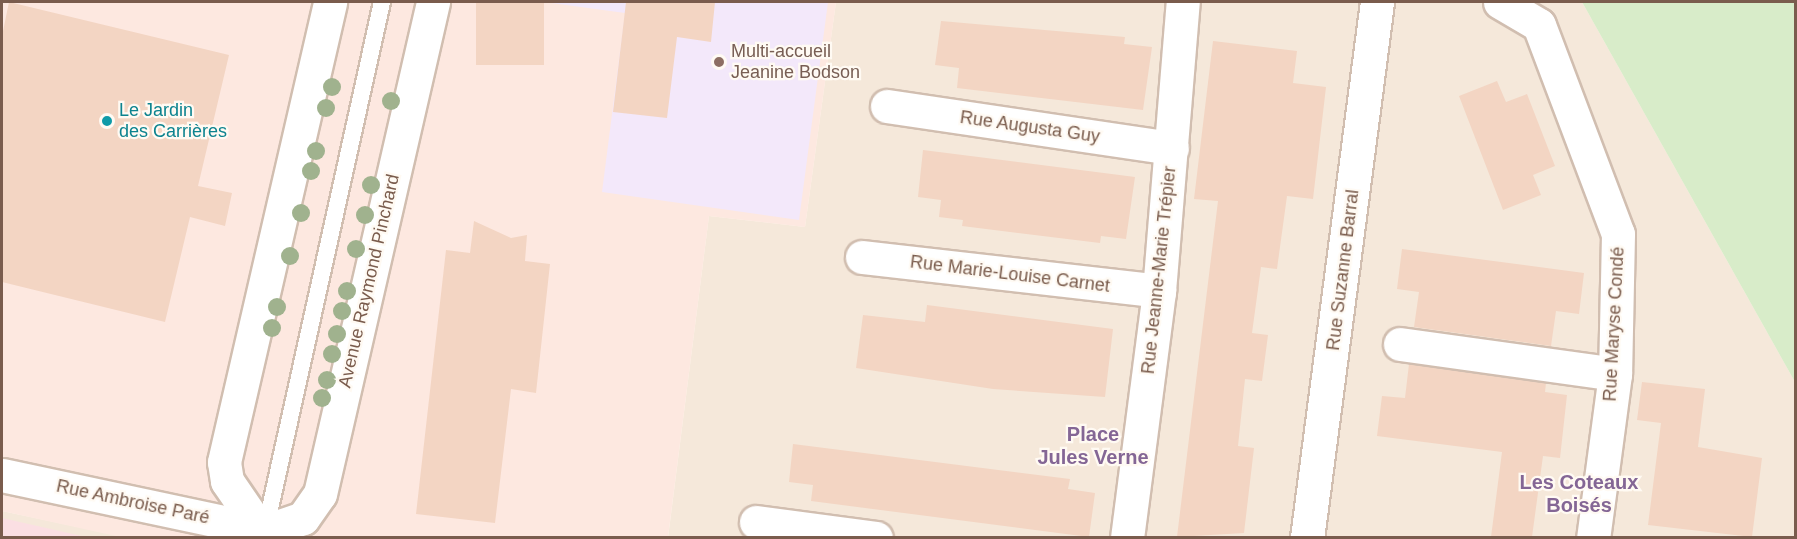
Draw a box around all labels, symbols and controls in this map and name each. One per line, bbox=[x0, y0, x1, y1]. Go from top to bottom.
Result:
place label: Multi-accueil Jeanine Bodson bbox=[731, 41, 860, 84]
marker: Multi-accueil Jeanine Bodson bbox=[712, 55, 726, 69]
place label: Le Jardin des Carrières bbox=[119, 100, 227, 142]
street label: Rue Augusta Guy bbox=[958, 106, 1102, 148]
marker: Le Jardin des Carrières bbox=[100, 114, 114, 128]
street label: Rue Jeanne-Marie Trépier bbox=[1137, 165, 1181, 375]
street label: Avenue Raymond Pinchard bbox=[334, 172, 404, 390]
street label: Rue Suzanne Barral bbox=[1322, 188, 1364, 352]
street label: Rue Maryse Condé bbox=[1599, 246, 1629, 402]
street label: Rue Marie-Louise Carnet bbox=[909, 251, 1111, 297]
district label: Place Jules Verne bbox=[1037, 422, 1149, 469]
district label: Les Coteaux Boisés bbox=[1520, 471, 1638, 518]
street label: Rue Ambroise Paré bbox=[54, 475, 212, 529]

